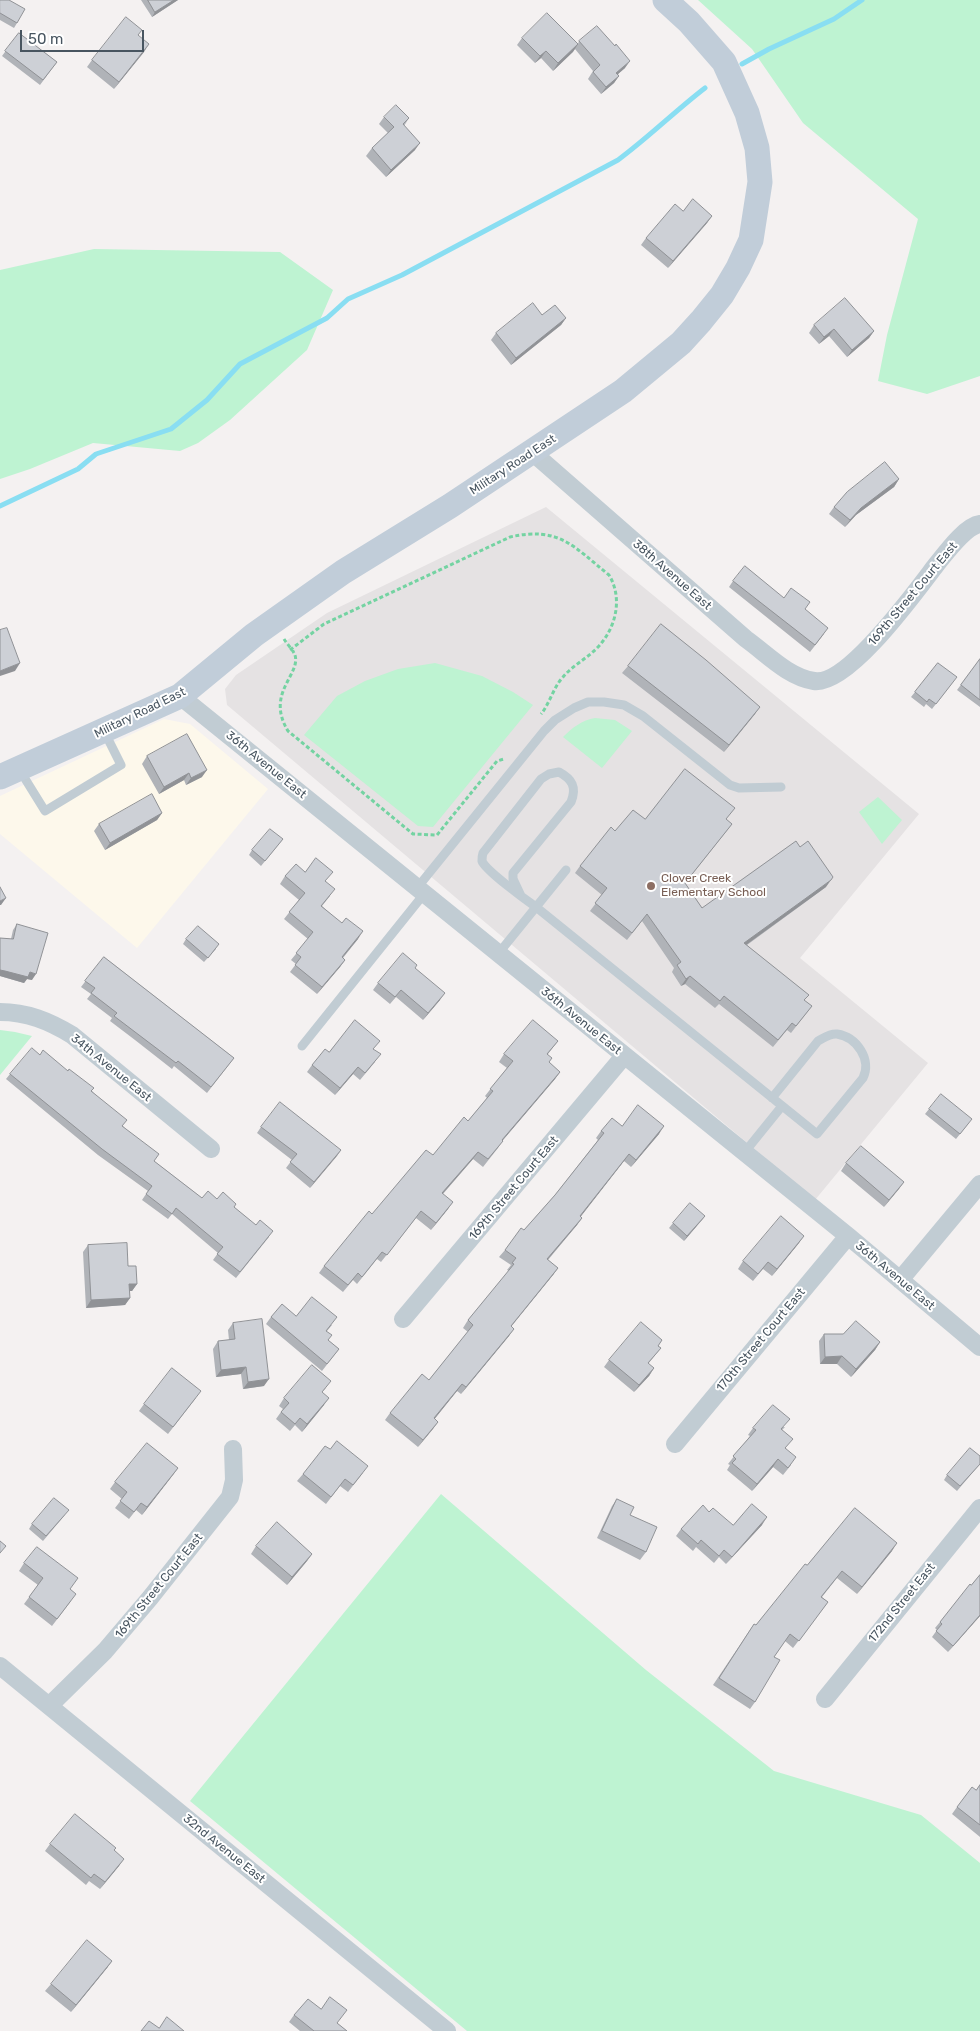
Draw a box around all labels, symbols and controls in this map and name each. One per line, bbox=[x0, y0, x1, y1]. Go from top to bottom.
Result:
scale bar bbox=[22, 20, 146, 52]
text: 50 m bbox=[28, 30, 63, 48]
street label: Military Road East bbox=[467, 432, 559, 498]
street label: 38th Avenue East bbox=[630, 537, 714, 613]
street label: 169th Street Court East bbox=[865, 539, 961, 649]
street label: Military Road East bbox=[92, 685, 188, 741]
street label: 36th Avenue East bbox=[223, 728, 309, 802]
place label: Clover Creek Elementary School bbox=[661, 872, 766, 900]
marker: Clover Creek Elementary School bbox=[645, 880, 657, 892]
street label: 36th Avenue East bbox=[538, 984, 624, 1058]
street label: 34th Avenue East bbox=[68, 1031, 154, 1105]
street label: 169th Street Court East bbox=[466, 1133, 562, 1243]
street label: 36th Avenue East bbox=[852, 1239, 938, 1313]
street label: 170th Street Court East bbox=[714, 1285, 808, 1395]
street label: 169th Street Court East bbox=[112, 1531, 206, 1641]
street label: 172nd Street East bbox=[866, 1560, 938, 1646]
street label: 32nd Avenue East bbox=[180, 1812, 268, 1886]

